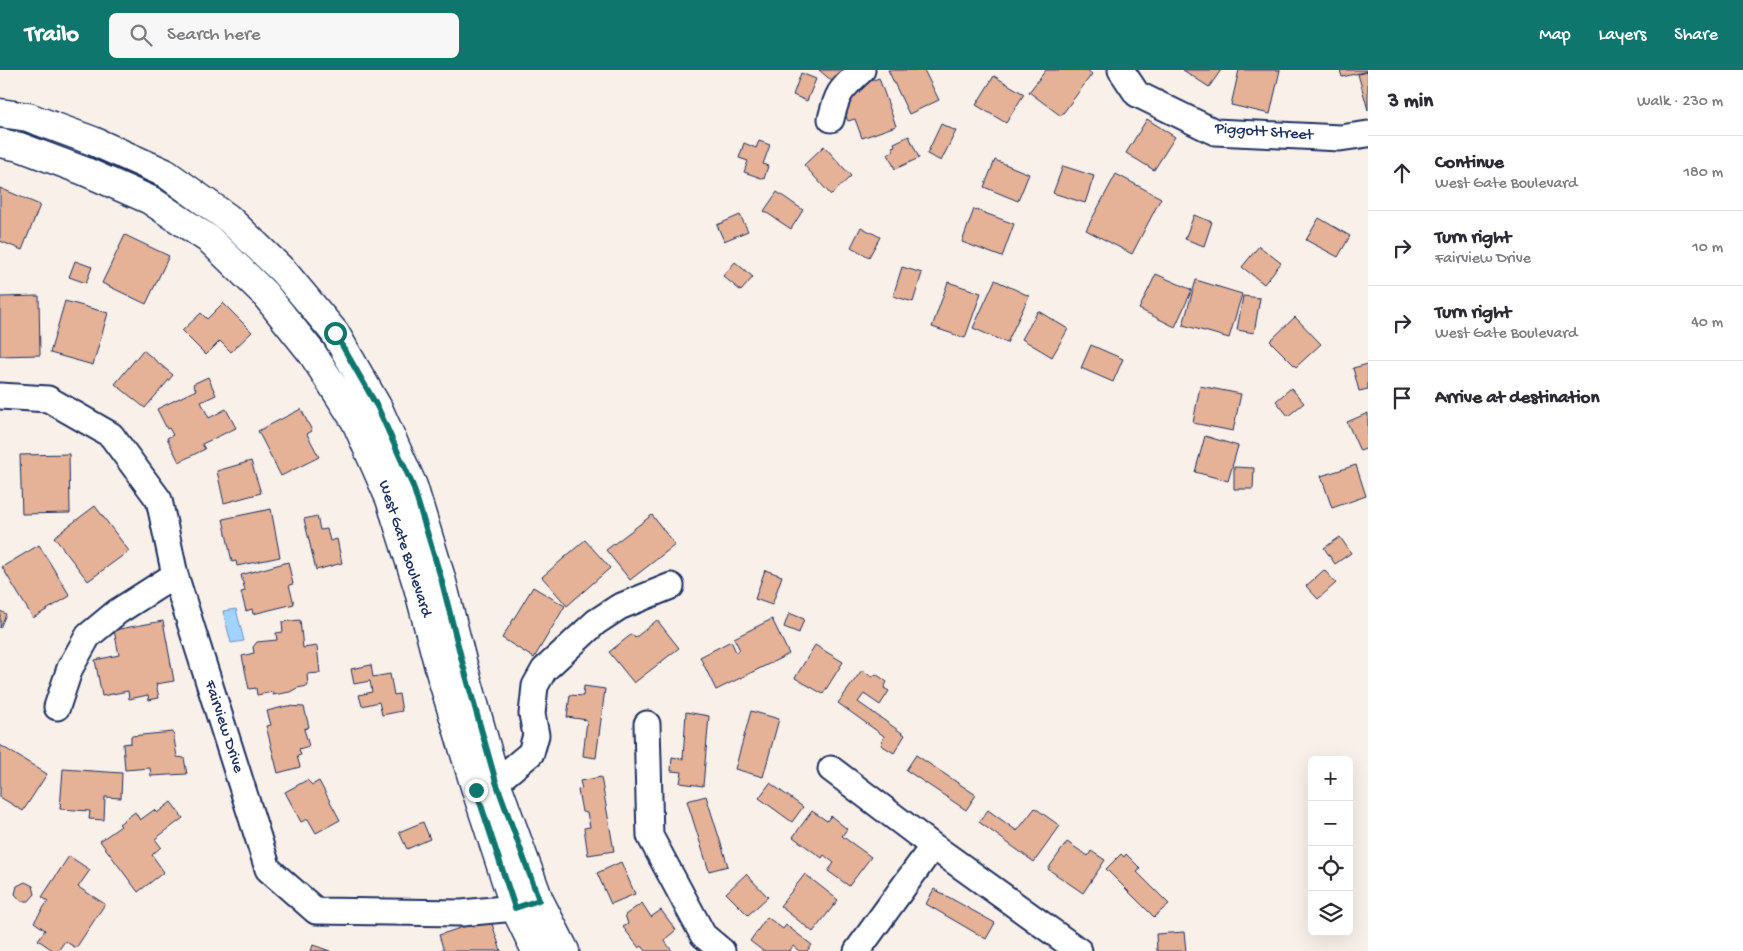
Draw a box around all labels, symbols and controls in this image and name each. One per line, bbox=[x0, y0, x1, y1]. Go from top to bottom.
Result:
search box bbox=[109, 13, 459, 58]
text: Trailo bbox=[25, 21, 79, 50]
icon: search bbox=[127, 21, 155, 49]
text: Search here bbox=[167, 24, 261, 47]
text: Map bbox=[1539, 25, 1571, 46]
text: Layers bbox=[1599, 25, 1646, 46]
text: Share bbox=[1674, 25, 1718, 46]
text: 3 min bbox=[1388, 90, 1433, 115]
text: Walk · 230 m bbox=[1637, 93, 1723, 112]
street label: Piggott Street bbox=[1213, 120, 1315, 146]
text: Continue bbox=[1435, 152, 1504, 175]
icon: ahead bbox=[1388, 159, 1416, 187]
text: 180 m bbox=[1684, 164, 1723, 183]
text: West Gate Boulevard bbox=[1435, 175, 1577, 194]
text: Turn right bbox=[1435, 227, 1511, 250]
icon: right bbox=[1388, 234, 1416, 262]
text: 10 m bbox=[1692, 239, 1723, 258]
text: Fairview Drive bbox=[1435, 250, 1531, 269]
text: Turn right bbox=[1435, 302, 1511, 325]
icon: right bbox=[1388, 309, 1416, 337]
text: 40 m bbox=[1691, 314, 1723, 333]
route start bbox=[324, 322, 347, 345]
text: West Gate Boulevard bbox=[1435, 325, 1577, 344]
icon: arrive bbox=[1388, 384, 1416, 412]
text: Arrive at destination bbox=[1435, 387, 1599, 410]
street label: West Gate Boulevard bbox=[373, 478, 436, 621]
street label: Fairview Drive bbox=[199, 677, 247, 776]
map controls bbox=[1308, 756, 1353, 936]
button: + bbox=[1308, 756, 1353, 801]
route end bbox=[465, 779, 488, 802]
button: − bbox=[1308, 801, 1353, 846]
button: locate bbox=[1308, 846, 1353, 891]
button: layers bbox=[1308, 891, 1353, 936]

